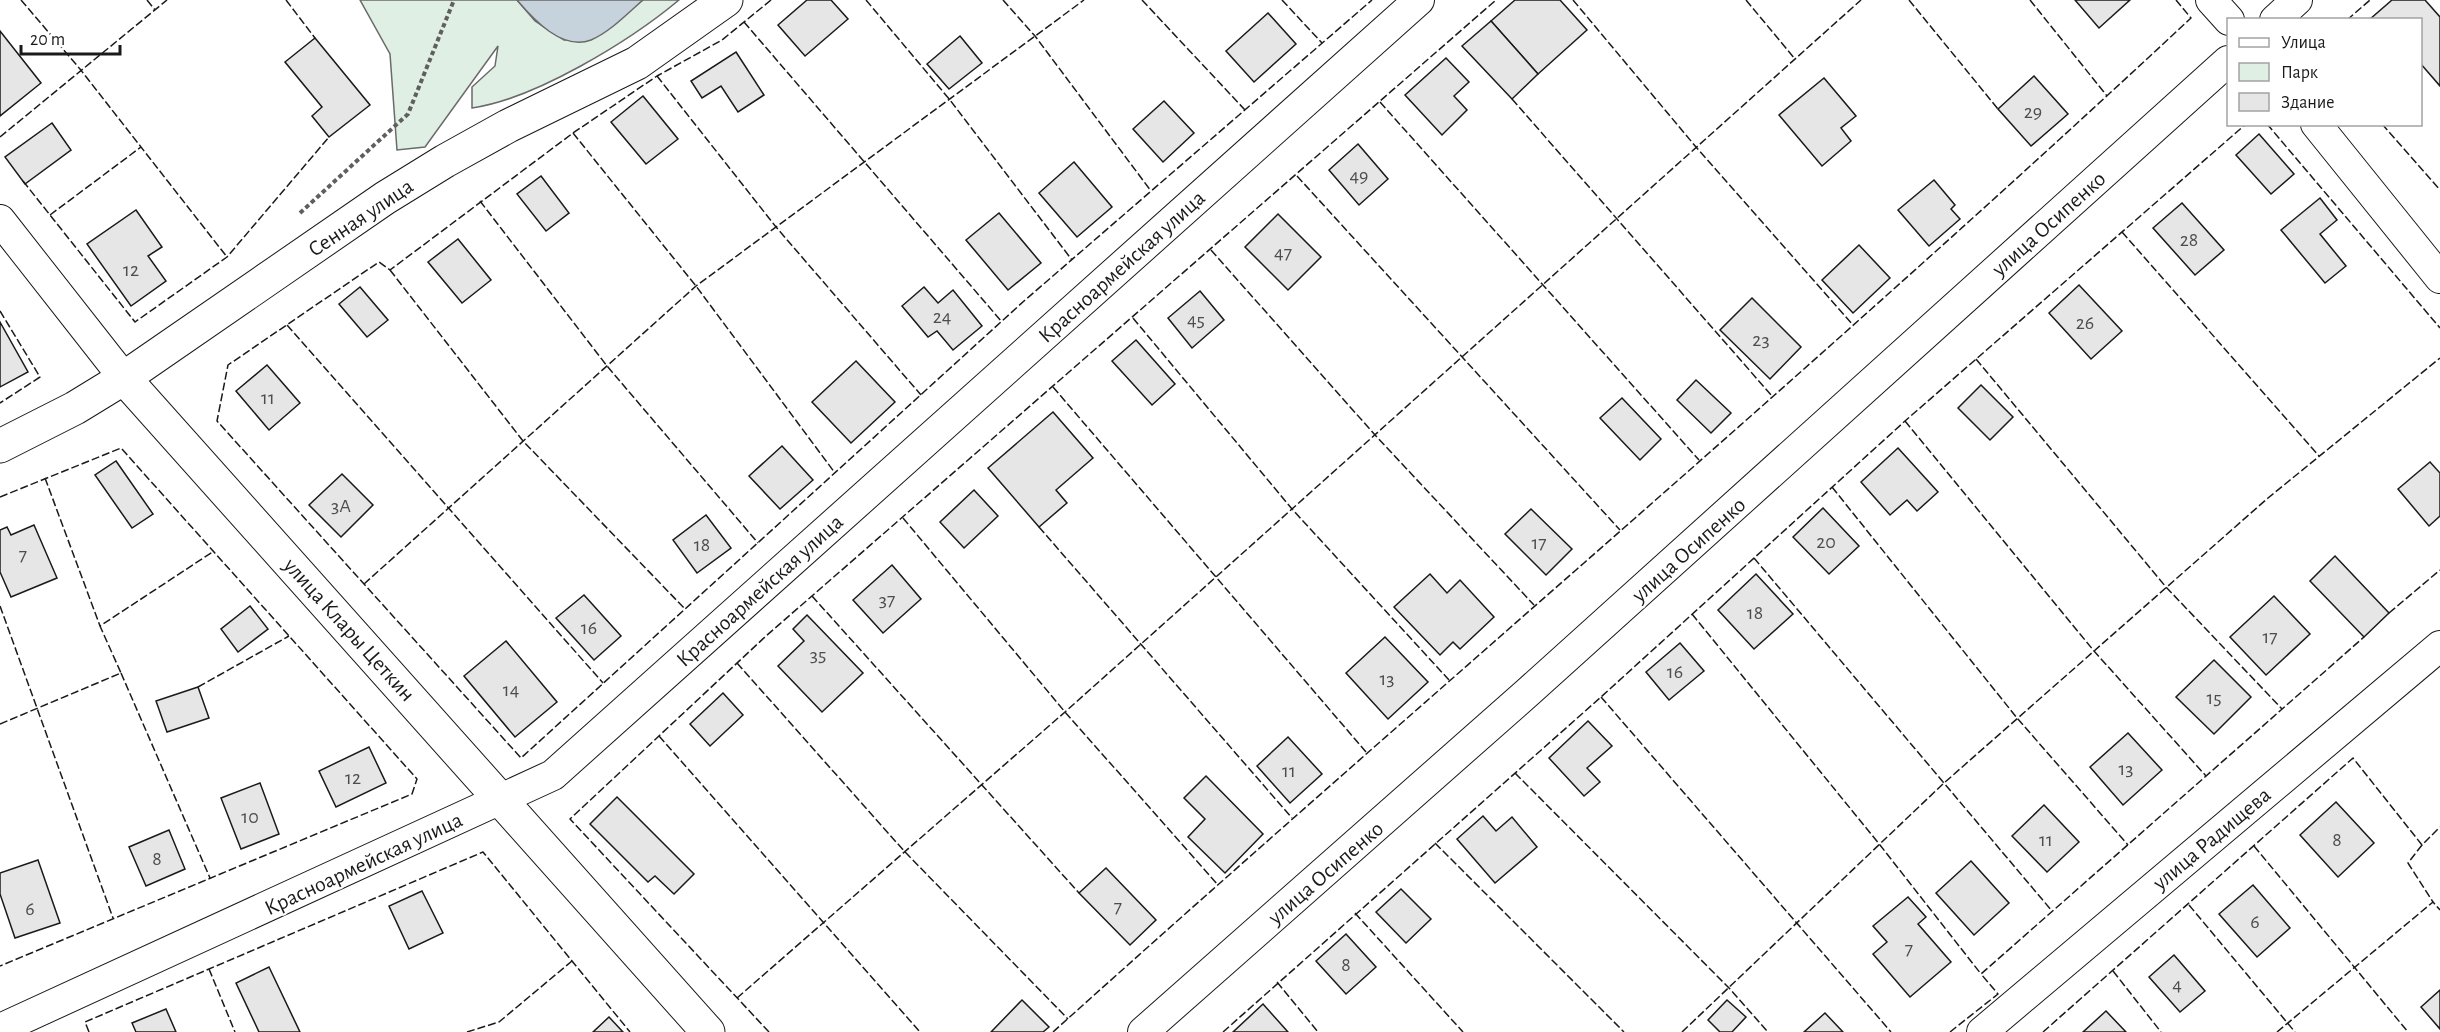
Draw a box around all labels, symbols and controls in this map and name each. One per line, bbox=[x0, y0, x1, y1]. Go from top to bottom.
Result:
scale bar bbox=[21, 18, 120, 56]
legend bbox=[2227, 18, 2422, 126]
text: 20 m bbox=[30, 31, 65, 49]
text: Улица bbox=[2281, 34, 2326, 52]
text: Парк bbox=[2281, 64, 2319, 82]
text: Здание bbox=[2281, 94, 2335, 112]
house number: 29 bbox=[2024, 102, 2042, 122]
house number: 49 bbox=[1349, 166, 1369, 186]
street label: улица Осипенко bbox=[1987, 167, 2110, 281]
street label: Сенная улица bbox=[304, 175, 417, 261]
street label: Красноармейская улица bbox=[1034, 186, 1209, 347]
house number: 28 bbox=[2180, 230, 2198, 250]
house number: 47 bbox=[1274, 243, 1292, 263]
house number: 12 bbox=[123, 260, 139, 280]
house number: 24 bbox=[933, 307, 951, 327]
house number: 45 bbox=[1187, 310, 1205, 330]
house number: 26 bbox=[2076, 313, 2094, 333]
house number: 23 bbox=[1752, 330, 1770, 350]
house number: 11 bbox=[261, 388, 275, 408]
street label: улица Осипенко bbox=[1627, 493, 1750, 607]
house number: 3А bbox=[331, 496, 351, 516]
street label: Красноармейская улица bbox=[672, 510, 847, 671]
house number: 20 bbox=[1816, 532, 1836, 552]
house number: 17 bbox=[1531, 533, 1547, 553]
house number: 18 bbox=[694, 535, 710, 555]
house number: 7 bbox=[19, 545, 27, 565]
street label: улица Клары Цеткин bbox=[279, 553, 419, 705]
house number: 37 bbox=[879, 590, 895, 610]
house number: 18 bbox=[1747, 603, 1763, 623]
house number: 16 bbox=[581, 618, 597, 638]
house number: 17 bbox=[2262, 627, 2278, 647]
house number: 35 bbox=[810, 645, 826, 665]
house number: 16 bbox=[1667, 662, 1683, 682]
house number: 13 bbox=[1379, 669, 1395, 689]
house number: 14 bbox=[503, 680, 519, 700]
house number: 15 bbox=[2206, 688, 2222, 708]
house number: 13 bbox=[2118, 759, 2134, 779]
house number: 11 bbox=[1282, 761, 1296, 781]
house number: 12 bbox=[345, 768, 361, 788]
street label: улица Радищева bbox=[2148, 783, 2275, 895]
house number: 10 bbox=[241, 807, 259, 827]
street label: Красноармейская улица bbox=[261, 808, 466, 919]
street label: улица Осипенко bbox=[1263, 817, 1387, 929]
house number: 11 bbox=[2039, 830, 2053, 850]
house number: 8 bbox=[2332, 830, 2342, 850]
house number: 8 bbox=[152, 849, 162, 869]
house number: 7 bbox=[1114, 897, 1122, 917]
house number: 6 bbox=[25, 899, 35, 919]
house number: 6 bbox=[2250, 912, 2260, 932]
house number: 7 bbox=[1905, 939, 1913, 959]
house number: 8 bbox=[1341, 955, 1351, 975]
house number: 4 bbox=[2172, 975, 2182, 995]

